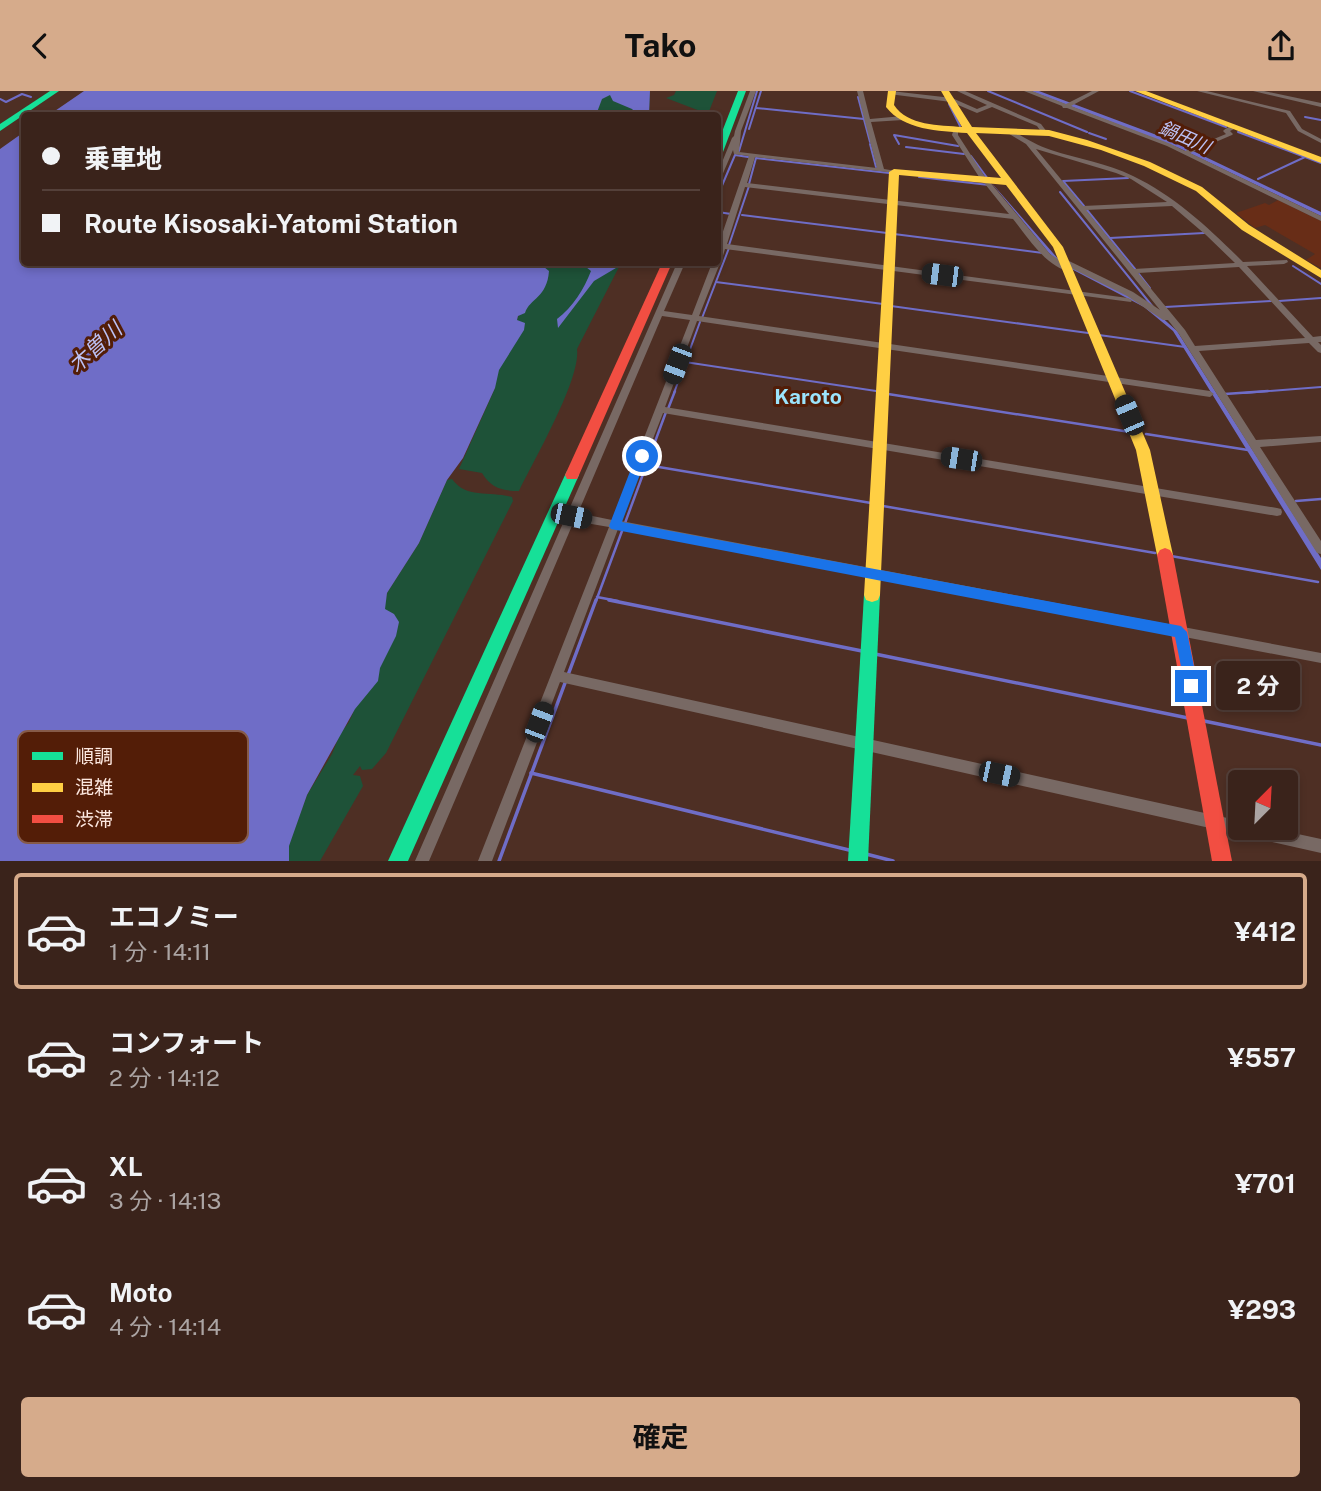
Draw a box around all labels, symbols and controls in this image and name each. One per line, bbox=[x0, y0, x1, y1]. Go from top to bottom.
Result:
icon: back bbox=[21, 27, 59, 65]
text: Tako bbox=[625, 27, 697, 64]
icon: share bbox=[1262, 27, 1300, 65]
water label: 鍋田川 bbox=[1156, 116, 1216, 158]
text: 乗車地 bbox=[84, 143, 162, 174]
text: Route Kisosaki-Yatomi Station bbox=[84, 208, 458, 239]
car bbox=[920, 262, 965, 288]
water label: 木曽川 bbox=[63, 315, 128, 377]
car bbox=[660, 341, 695, 387]
district label: Karoto bbox=[774, 384, 842, 409]
car bbox=[1112, 392, 1147, 438]
route start bbox=[626, 440, 658, 472]
car bbox=[939, 445, 984, 473]
car bbox=[549, 501, 594, 531]
callout: 2 分 bbox=[1216, 661, 1300, 711]
route end bbox=[1175, 670, 1207, 702]
text: 2 分 bbox=[1237, 672, 1279, 699]
car bbox=[522, 699, 557, 745]
legend bbox=[18, 731, 248, 843]
text: 順調 bbox=[75, 745, 113, 767]
car bbox=[977, 759, 1022, 789]
north arrow bbox=[1228, 770, 1298, 840]
map controls bbox=[1228, 770, 1298, 840]
text: 混雑 bbox=[75, 776, 113, 798]
text: 渋滞 bbox=[75, 808, 113, 830]
icon: car bbox=[25, 900, 88, 963]
text: エコノミー bbox=[109, 901, 239, 932]
text: ¥412 bbox=[1234, 916, 1296, 947]
text: 1 分 · 14:11 bbox=[109, 938, 211, 965]
icon: car bbox=[25, 1026, 88, 1089]
text: コンフォート bbox=[109, 1027, 264, 1058]
text: ¥557 bbox=[1227, 1042, 1296, 1073]
text: 2 分 · 14:12 bbox=[109, 1064, 220, 1091]
text: XL bbox=[109, 1151, 143, 1182]
icon: car bbox=[25, 1152, 88, 1215]
text: ¥701 bbox=[1235, 1168, 1296, 1199]
text: 3 分 · 14:13 bbox=[109, 1187, 221, 1214]
text: Moto bbox=[109, 1277, 172, 1308]
icon: car bbox=[25, 1278, 88, 1341]
text: ¥293 bbox=[1228, 1294, 1296, 1325]
text: 4 分 · 14:14 bbox=[109, 1313, 221, 1340]
button: 確定 bbox=[21, 1397, 1300, 1477]

